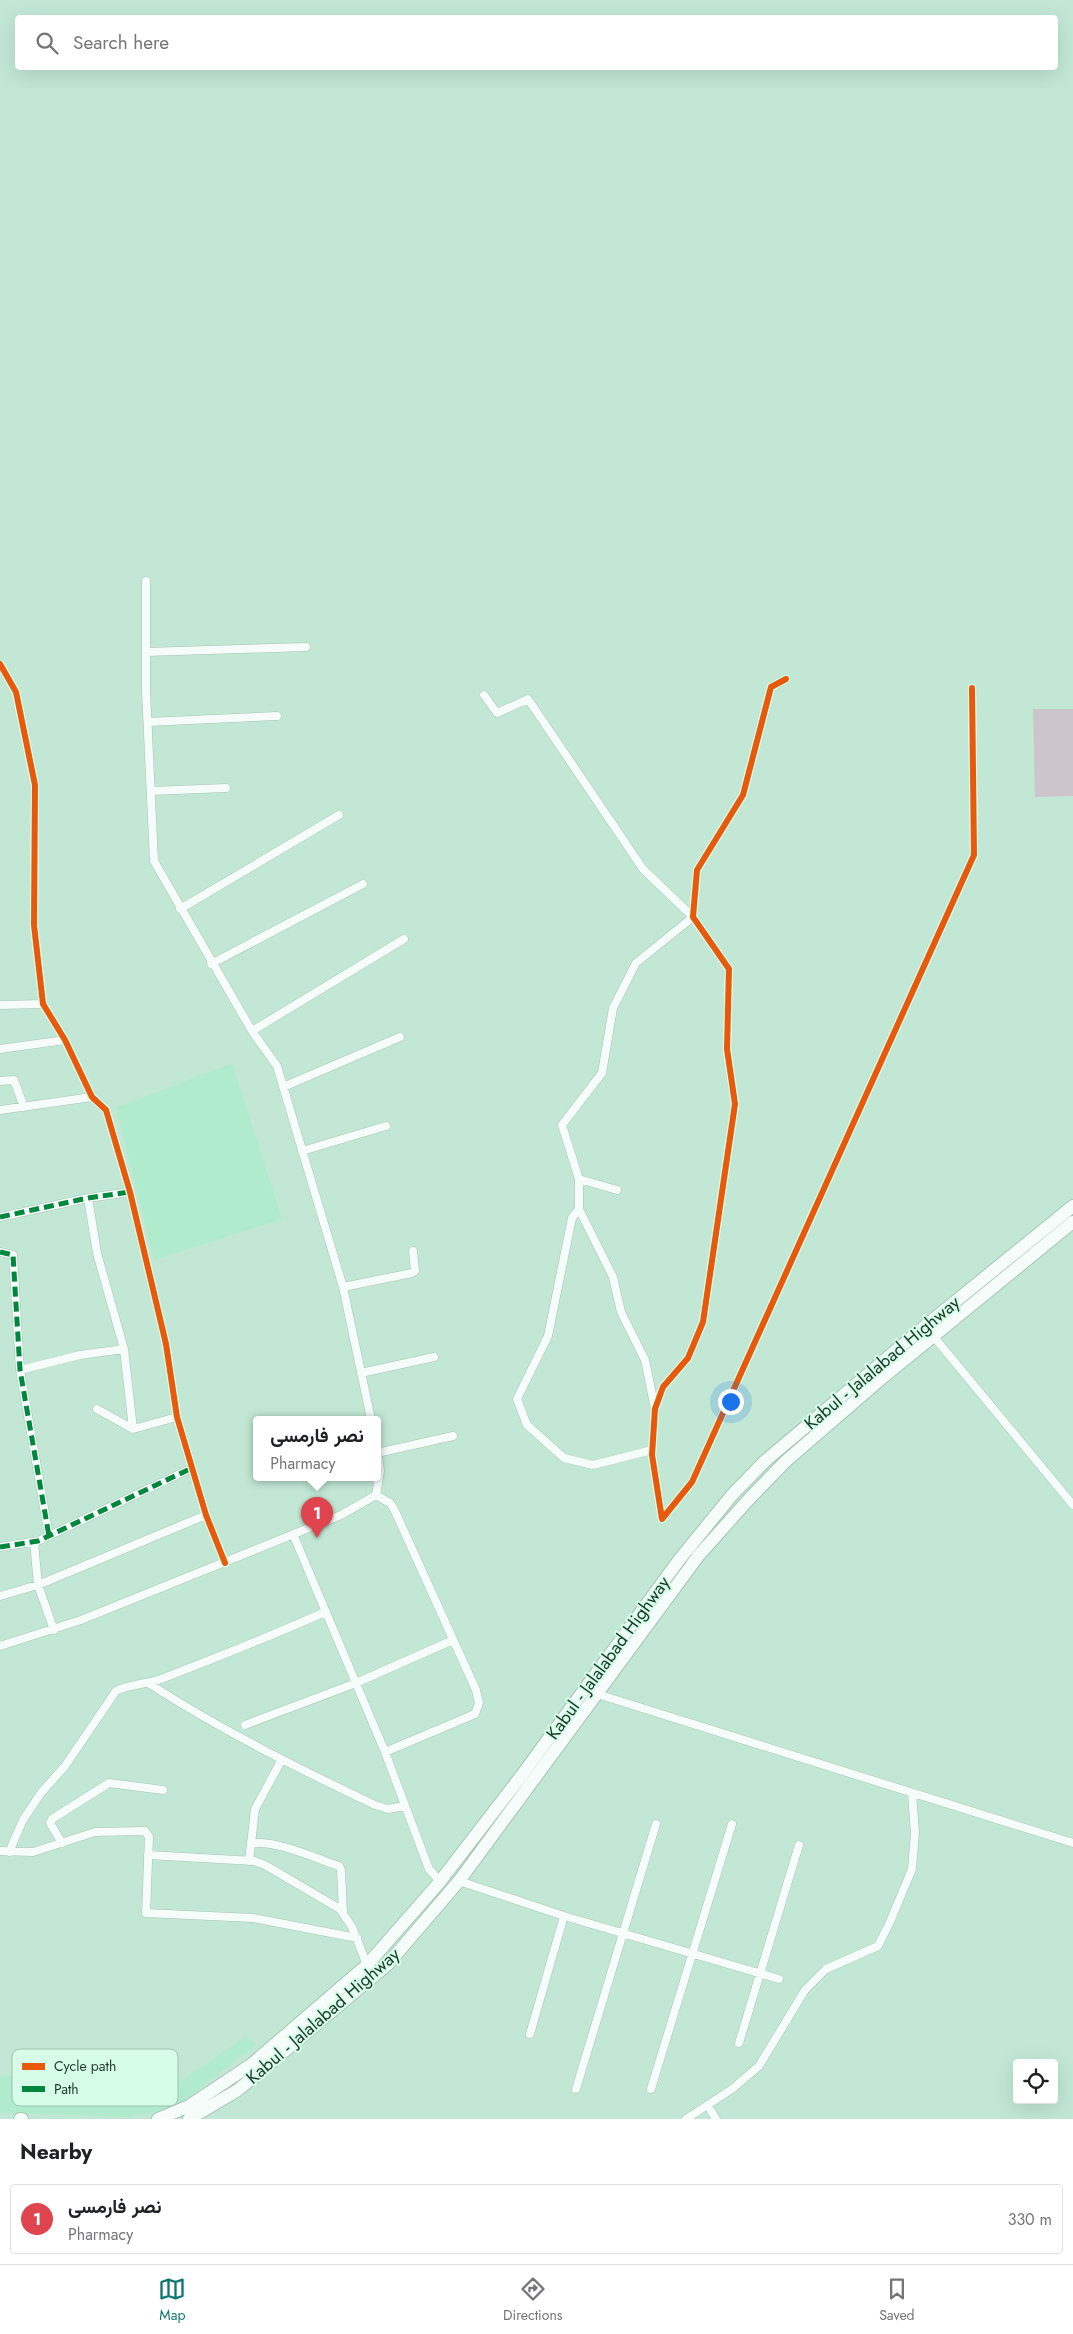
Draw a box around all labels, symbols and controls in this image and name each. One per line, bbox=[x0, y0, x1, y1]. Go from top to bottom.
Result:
search box bbox=[15, 15, 1058, 70]
icon: search bbox=[33, 29, 61, 57]
text: Search here bbox=[73, 29, 169, 56]
street label: Kabul - Jalalabad Highway bbox=[798, 1290, 966, 1436]
your location bbox=[718, 1389, 744, 1415]
popup bbox=[253, 1416, 381, 1481]
text: نصر فارمسی bbox=[270, 1422, 364, 1449]
text: Pharmacy bbox=[270, 1452, 335, 1475]
pin: 1 bbox=[301, 1497, 333, 1538]
street label: Kabul - Jalalabad Highway bbox=[540, 1571, 676, 1745]
street label: Kabul - Jalalabad Highway bbox=[240, 1942, 406, 2090]
legend bbox=[12, 2049, 178, 2106]
text: Cycle path bbox=[54, 2056, 116, 2076]
map controls bbox=[1013, 2059, 1058, 2104]
button: locate bbox=[1013, 2059, 1058, 2104]
text: Path bbox=[54, 2079, 79, 2099]
text: Nearby bbox=[20, 2137, 92, 2167]
text: نصر فارمسی bbox=[68, 2193, 162, 2220]
text: 1 bbox=[33, 2208, 41, 2231]
text: 330 m bbox=[1008, 2208, 1052, 2231]
text: Pharmacy bbox=[68, 2223, 133, 2246]
tab: Map bbox=[158, 2275, 186, 2325]
tab: Directions bbox=[503, 2275, 562, 2325]
tab: Saved bbox=[879, 2275, 915, 2325]

